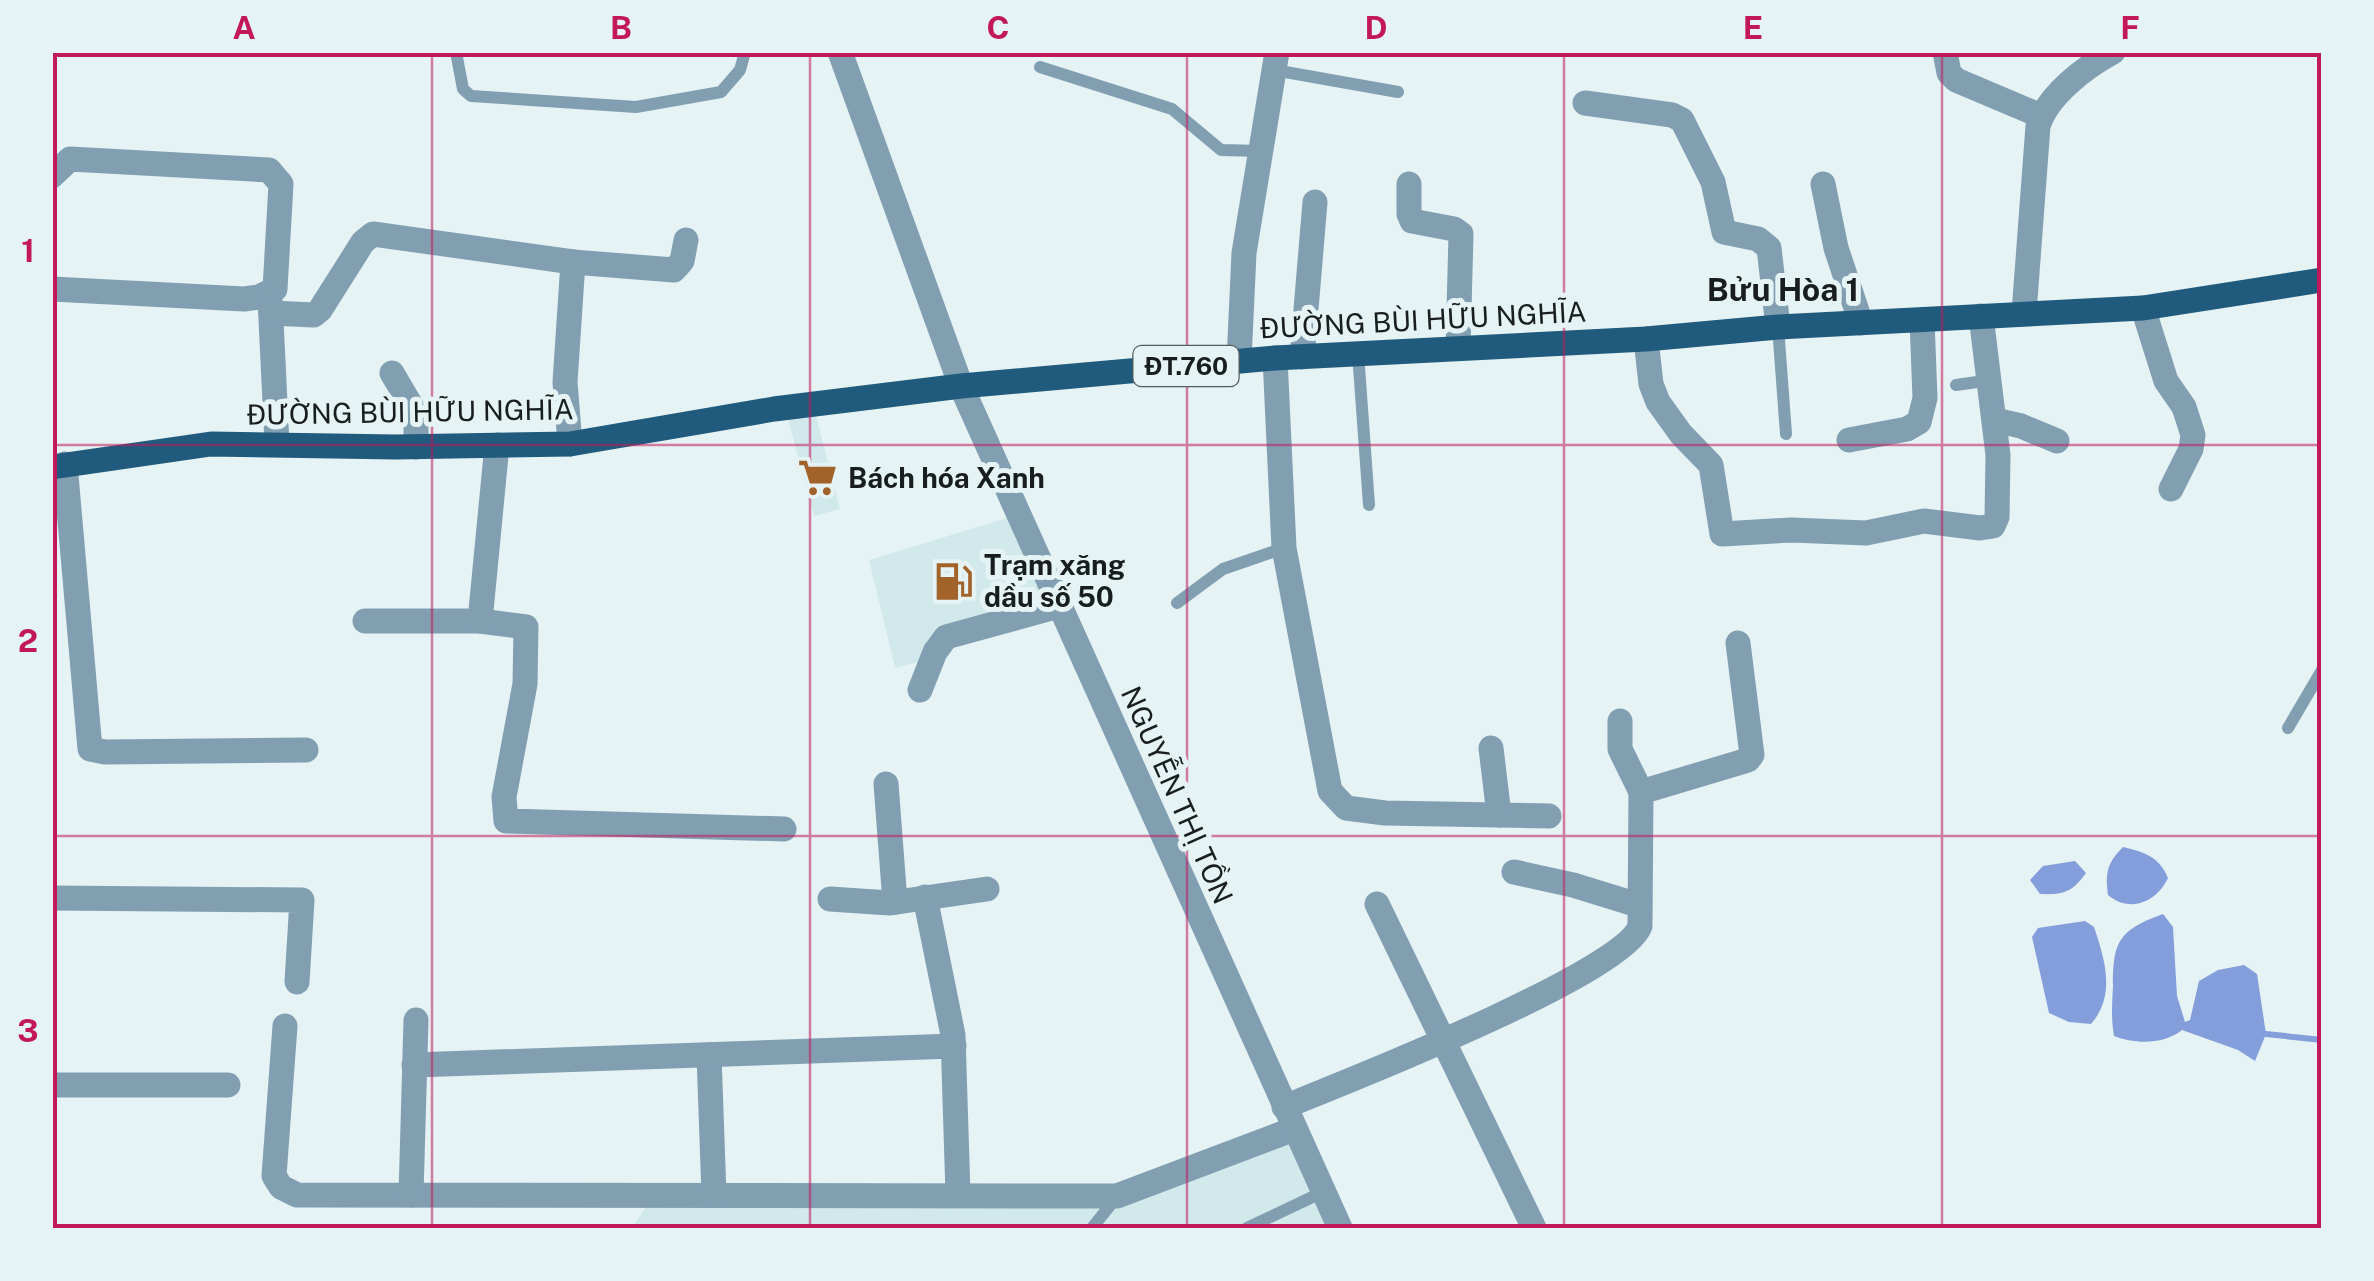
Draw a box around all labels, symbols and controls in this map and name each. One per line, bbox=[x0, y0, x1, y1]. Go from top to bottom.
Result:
text: A bbox=[232, 9, 256, 46]
text: B bbox=[610, 9, 632, 46]
text: C bbox=[987, 9, 1009, 46]
text: D bbox=[1364, 9, 1388, 46]
text: E bbox=[1743, 9, 1763, 46]
text: F bbox=[2120, 9, 2140, 46]
text: 1 bbox=[21, 232, 35, 269]
district label: Bửu Hòa 1 bbox=[1707, 271, 1859, 308]
street label: ĐƯỜNG BÙI HỮU NGHĨA bbox=[1259, 294, 1587, 345]
road number: ĐT.760 bbox=[1134, 346, 1238, 386]
street label: ĐƯỜNG BÙI HỮU NGHĨA bbox=[246, 392, 574, 431]
supermarket icon: Bách hóa Xanh bbox=[797, 457, 839, 499]
place label: Bách hóa Xanh bbox=[848, 461, 1045, 494]
place label: Trạm xăng dầu số 50 bbox=[984, 548, 1125, 613]
fuel station icon: Trạm xăng dầu số 50 bbox=[933, 560, 975, 602]
text: 2 bbox=[18, 622, 38, 659]
street label: NGUYỄN THỊ TỒN bbox=[1115, 680, 1243, 909]
text: 3 bbox=[17, 1012, 39, 1049]

